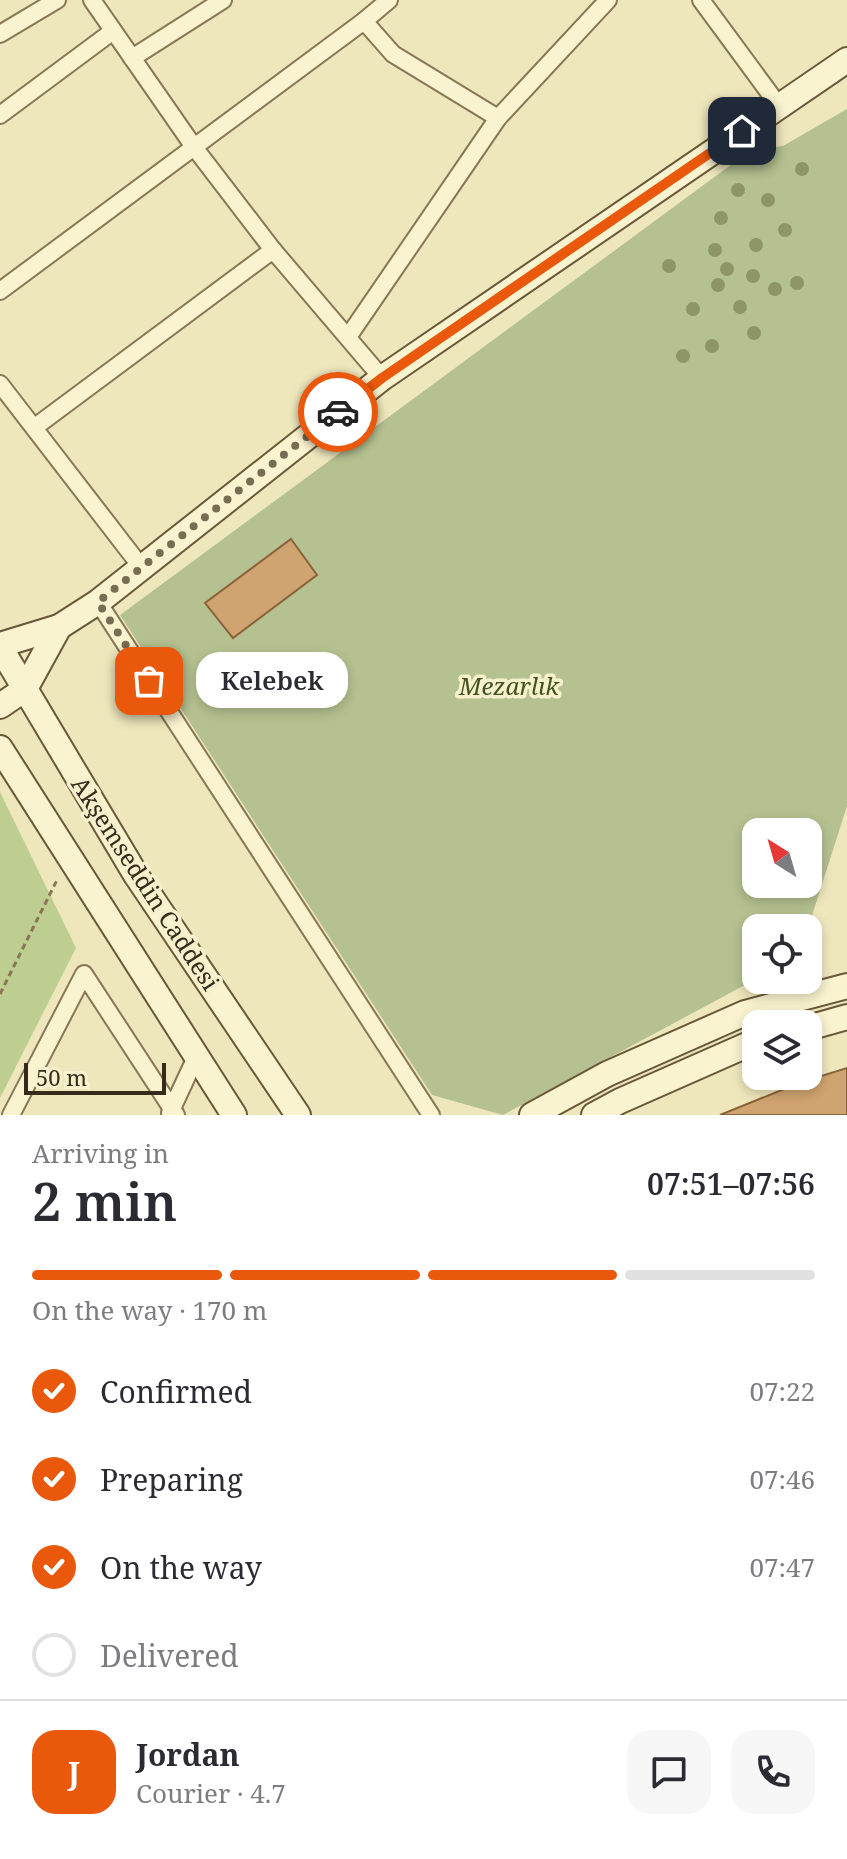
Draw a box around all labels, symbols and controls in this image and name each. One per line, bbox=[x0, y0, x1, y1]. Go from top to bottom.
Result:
pin bbox=[708, 97, 776, 165]
icon: home bbox=[720, 109, 764, 153]
courier bbox=[298, 372, 378, 452]
icon: car bbox=[316, 390, 360, 434]
pin bbox=[115, 647, 183, 715]
callout: Kelebek bbox=[197, 653, 349, 709]
icon: bag bbox=[127, 659, 171, 703]
text: Kelebek bbox=[220, 662, 324, 698]
park label: Mezarlık bbox=[458, 669, 560, 702]
street label: Akşemseddin Caddesi bbox=[64, 770, 228, 997]
north arrow bbox=[742, 818, 822, 898]
map controls bbox=[742, 818, 822, 1090]
button: locate bbox=[742, 914, 822, 994]
button: layers bbox=[742, 1010, 822, 1090]
scale bar bbox=[24, 1059, 166, 1095]
text: 50 m bbox=[36, 1062, 87, 1092]
text: Arriving in bbox=[32, 1135, 169, 1171]
text: 07:51–07:56 bbox=[647, 1163, 815, 1204]
text: 2 min bbox=[32, 1165, 177, 1236]
text: On the way · 170 m bbox=[32, 1292, 267, 1328]
icon: check bbox=[32, 1369, 76, 1413]
text: Confirmed bbox=[100, 1371, 252, 1412]
text: 07:22 bbox=[749, 1373, 815, 1409]
icon: check bbox=[32, 1457, 76, 1501]
text: Preparing bbox=[100, 1459, 243, 1500]
text: 07:46 bbox=[749, 1461, 815, 1497]
icon: check bbox=[32, 1545, 76, 1589]
text: On the way bbox=[100, 1547, 262, 1588]
text: 07:47 bbox=[749, 1549, 815, 1585]
text: Delivered bbox=[100, 1635, 239, 1676]
button: chat bbox=[627, 1730, 711, 1814]
button: phone bbox=[731, 1730, 815, 1814]
text: Jordan bbox=[136, 1734, 239, 1775]
text: J bbox=[68, 1752, 80, 1793]
text: Courier · 4.7 bbox=[136, 1775, 286, 1811]

